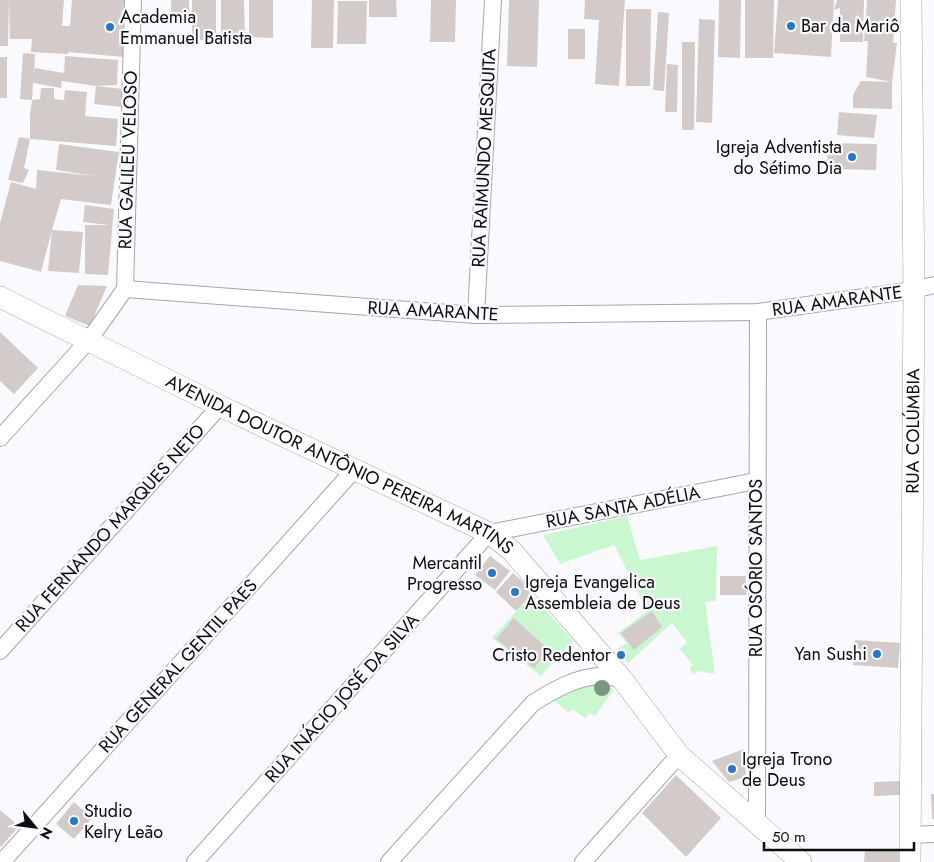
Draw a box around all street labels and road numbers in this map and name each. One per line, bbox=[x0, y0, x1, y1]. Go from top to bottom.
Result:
street label: RUA RAIMUNDO MESQUITA bbox=[465, 48, 503, 268]
street label: RUA GALILEU VELOSO bbox=[112, 70, 144, 250]
street label: RUA AMARANTE bbox=[770, 279, 904, 323]
street label: RUA AMARANTE bbox=[367, 295, 499, 327]
street label: AVENIDA DOUTOR ANTÔNIO PEREIRA MARTINS bbox=[162, 368, 519, 561]
street label: RUA COLÚMBIA bbox=[900, 368, 926, 494]
street label: RUA FERNANDO MARQUES NETO bbox=[9, 418, 211, 638]
street label: RUA SANTA ADÉLIA bbox=[544, 479, 702, 535]
street label: RUA OSÓRIO SANTOS bbox=[743, 479, 769, 657]
street label: RUA GENERAL GENTIL PAES bbox=[93, 573, 263, 759]
street label: RUA INÁCIO JOSÉ DA SILVA bbox=[259, 608, 425, 788]

